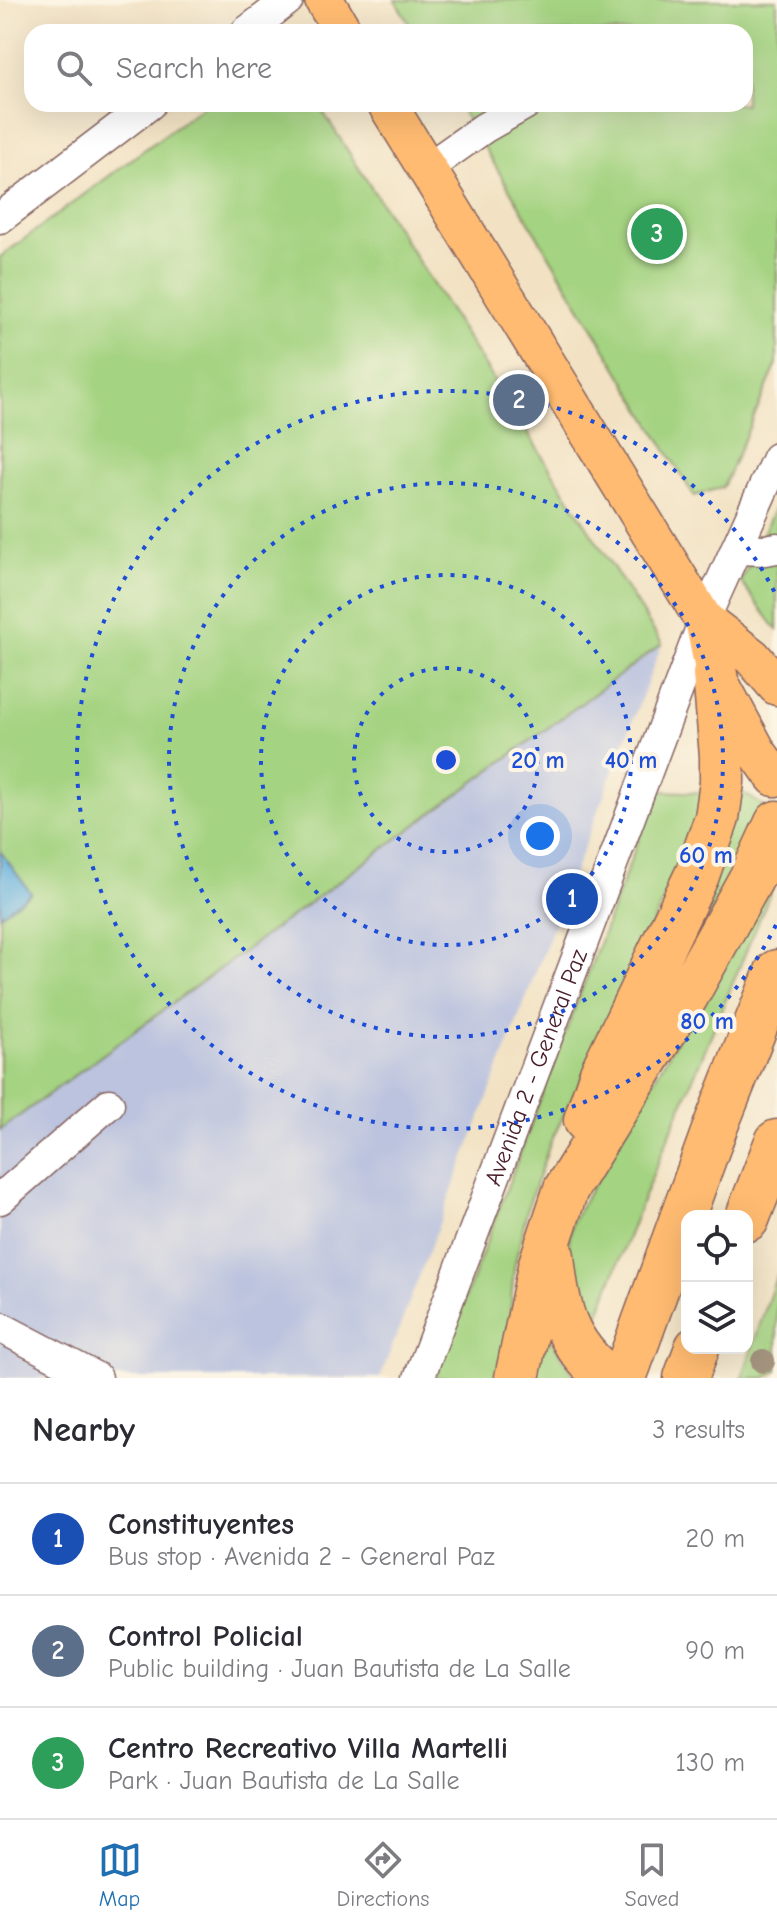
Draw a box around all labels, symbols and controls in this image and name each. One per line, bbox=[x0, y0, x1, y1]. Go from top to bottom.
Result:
search box bbox=[24, 24, 753, 112]
icon: search bbox=[52, 46, 96, 90]
text: Search here bbox=[116, 51, 272, 86]
pin: 3 bbox=[631, 204, 683, 264]
pin: 2 bbox=[493, 370, 545, 430]
centre of rings bbox=[432, 746, 460, 774]
text: 20 m bbox=[511, 746, 565, 774]
text: 40 m bbox=[605, 746, 657, 774]
your location bbox=[520, 816, 560, 856]
text: 60 m bbox=[679, 841, 733, 869]
pin: 1 bbox=[546, 869, 598, 929]
street label: Avenida 2 - General Paz bbox=[479, 945, 593, 1189]
text: 80 m bbox=[680, 1007, 734, 1035]
map controls bbox=[681, 1210, 753, 1354]
button: locate bbox=[681, 1210, 753, 1282]
button: layers bbox=[681, 1282, 753, 1354]
text: Nearby bbox=[32, 1410, 135, 1450]
text: 3 results bbox=[652, 1415, 745, 1445]
text: Constituyentes bbox=[108, 1507, 294, 1542]
text: 1 bbox=[53, 1524, 63, 1554]
text: 20 m bbox=[685, 1524, 745, 1554]
text: Bus stop · Avenida 2 - General Paz bbox=[108, 1542, 495, 1572]
text: Control Policial bbox=[108, 1619, 303, 1654]
text: 2 bbox=[52, 1636, 64, 1666]
text: 90 m bbox=[685, 1636, 745, 1666]
text: Public building · Juan Bautista de La Salle bbox=[108, 1654, 571, 1684]
text: Centro Recreativo Villa Martelli bbox=[108, 1731, 508, 1766]
text: 3 bbox=[52, 1748, 64, 1778]
text: 130 m bbox=[676, 1748, 745, 1778]
text: Park · Juan Bautista de La Salle bbox=[108, 1766, 459, 1796]
tab: Map bbox=[98, 1838, 142, 1912]
tab: Directions bbox=[337, 1838, 430, 1912]
tab: Saved bbox=[625, 1838, 679, 1912]

